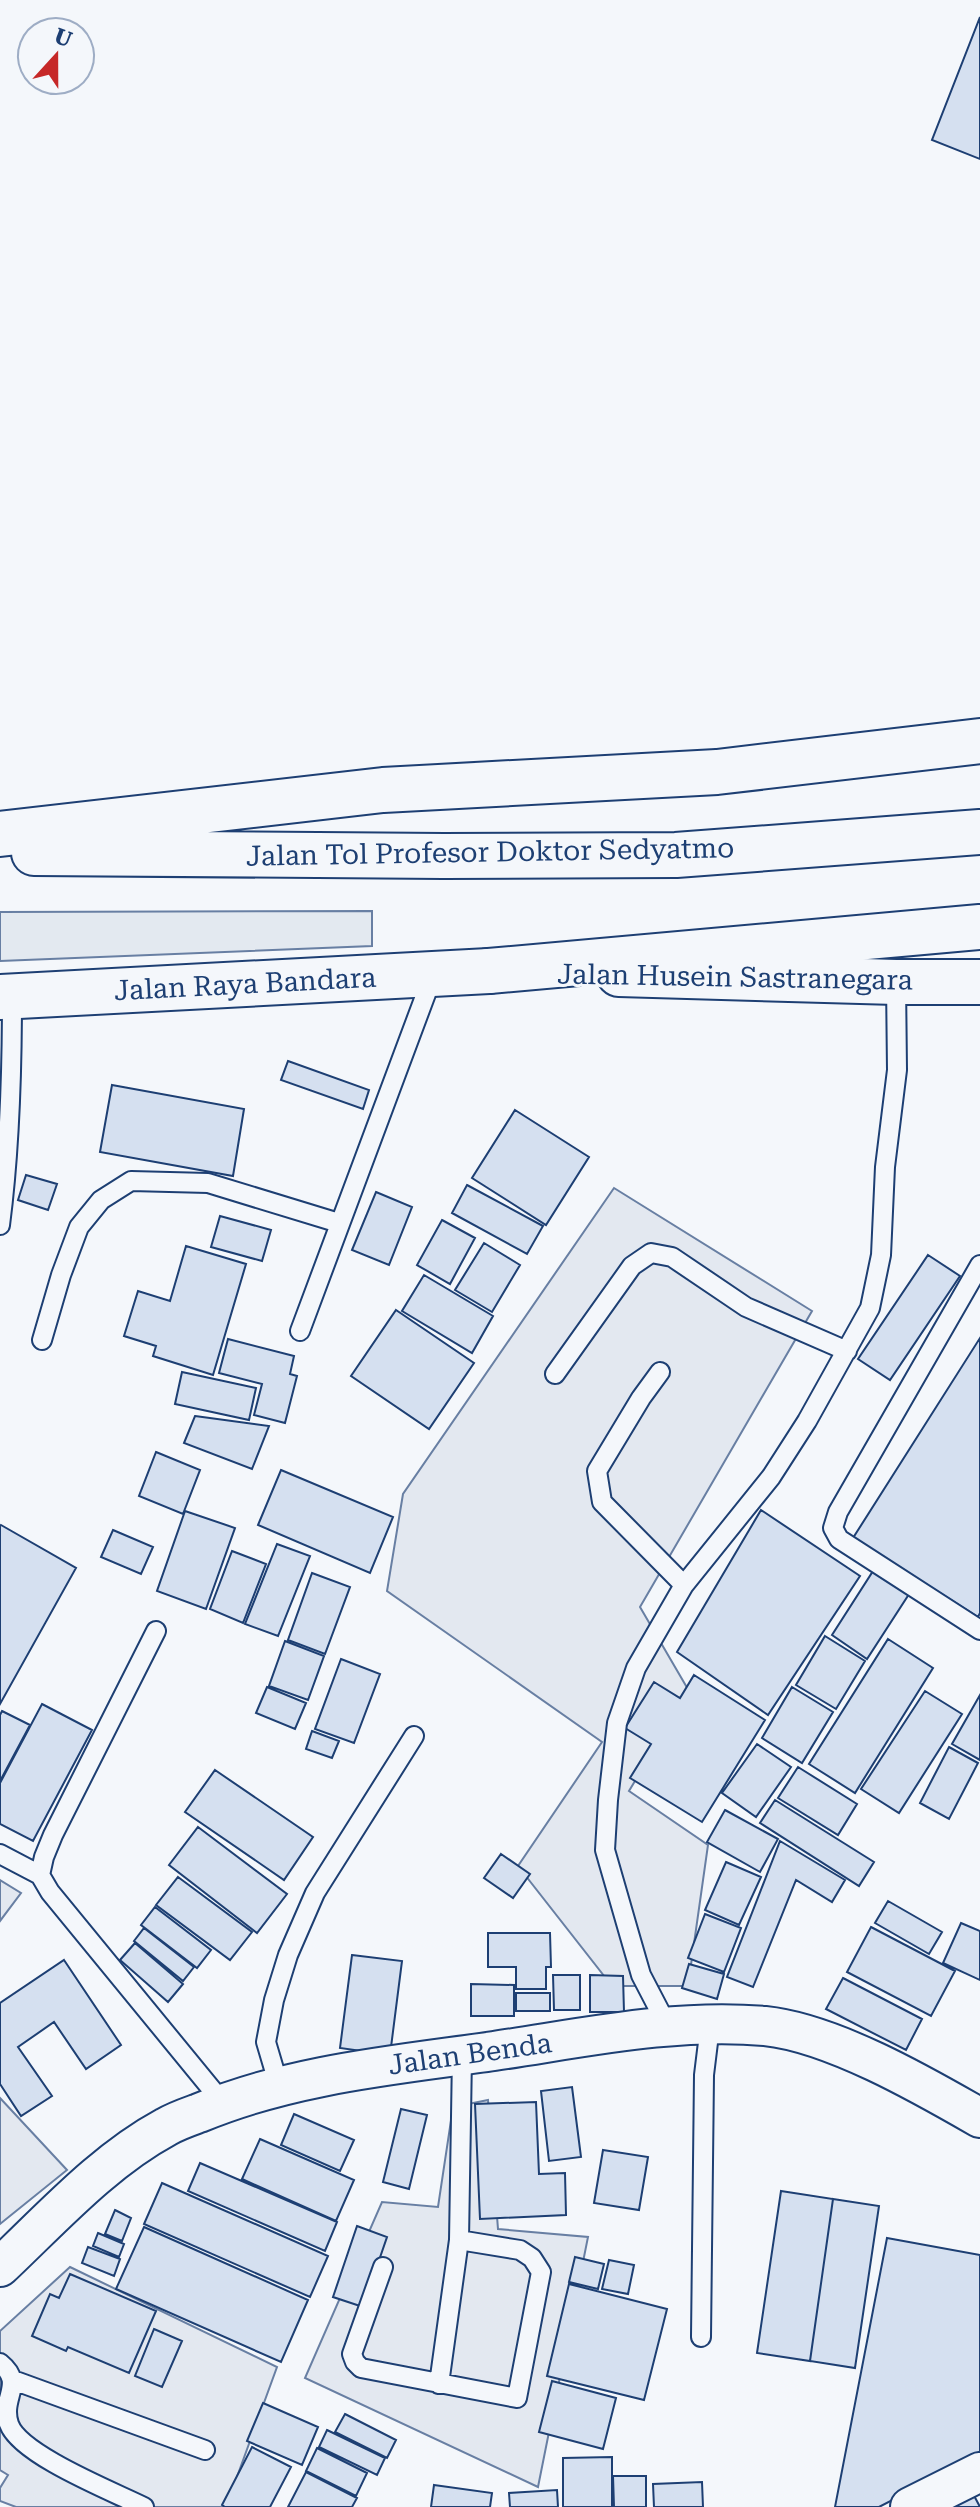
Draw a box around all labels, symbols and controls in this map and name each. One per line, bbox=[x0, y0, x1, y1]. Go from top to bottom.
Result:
north arrow bbox=[16, 16, 96, 96]
text: U bbox=[51, 23, 75, 53]
street label: Jalan Tol Profesor Doktor Sedyatmo bbox=[245, 831, 735, 873]
street label: Jalan Husein Sastranegara bbox=[557, 957, 913, 997]
street label: Jalan Raya Bandara bbox=[113, 961, 377, 1007]
street label: Jalan Benda bbox=[386, 2026, 554, 2082]

